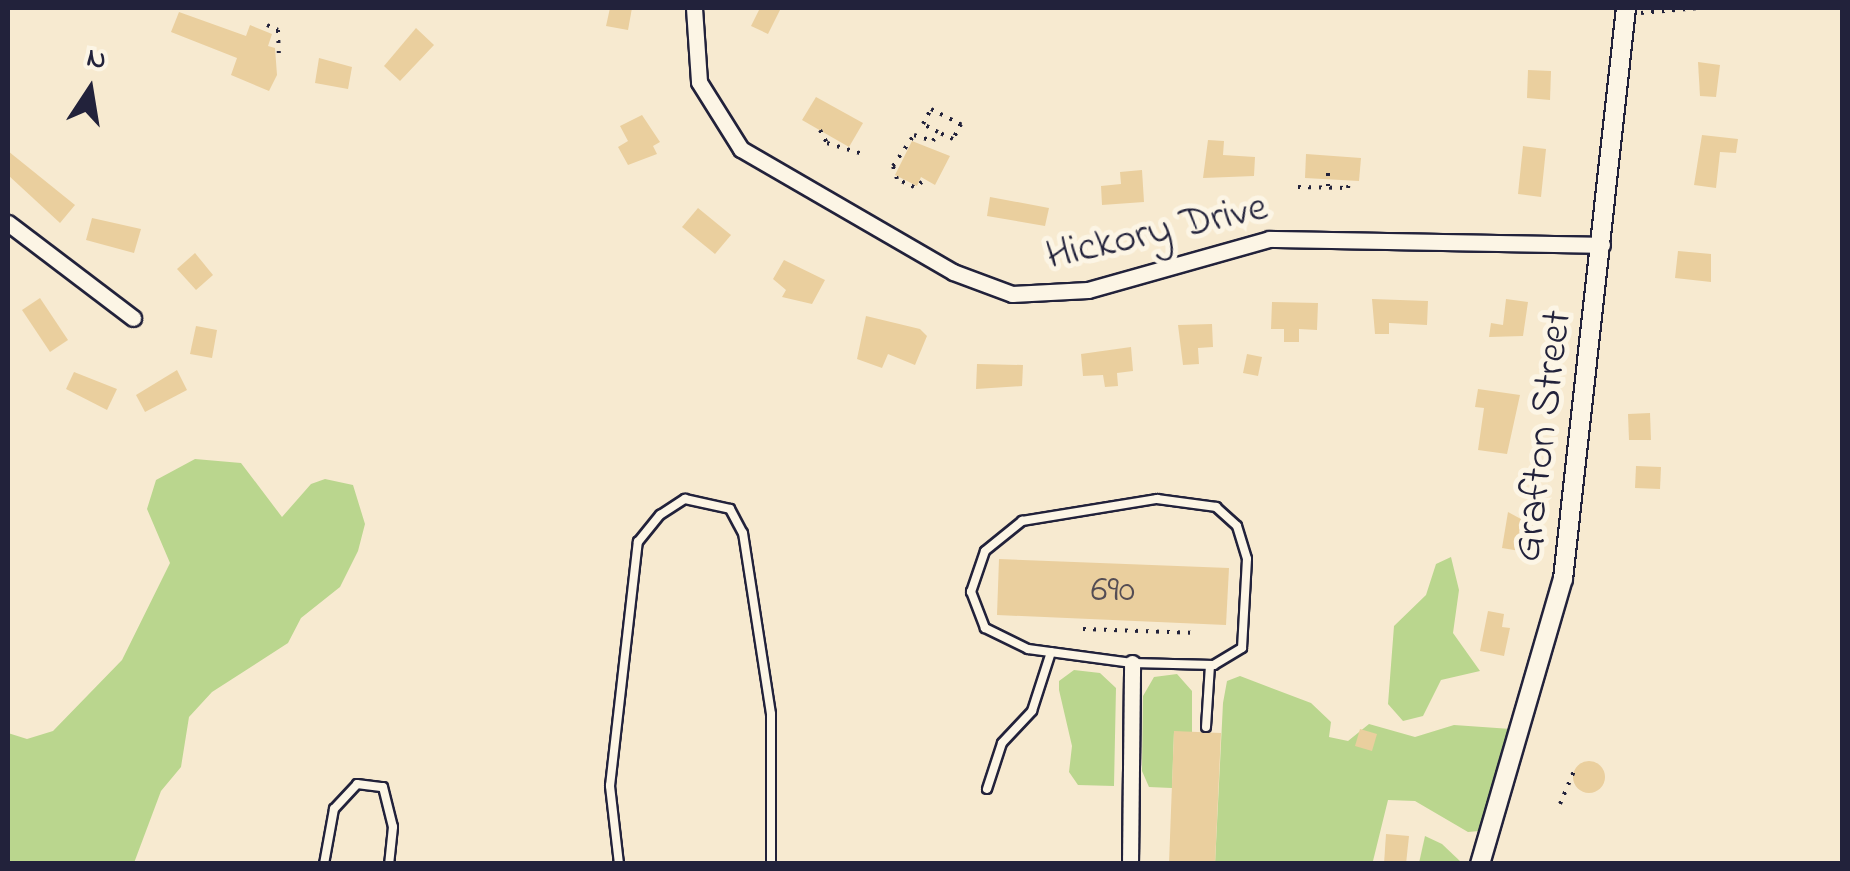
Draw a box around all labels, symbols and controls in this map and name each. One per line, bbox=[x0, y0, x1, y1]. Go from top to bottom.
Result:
text: N bbox=[83, 38, 110, 82]
north arrow bbox=[40, 40, 140, 140]
street label: Hickory Drive bbox=[1042, 183, 1272, 283]
street label: Grafton Street bbox=[1504, 307, 1584, 565]
house number: 690 bbox=[1091, 569, 1135, 615]

